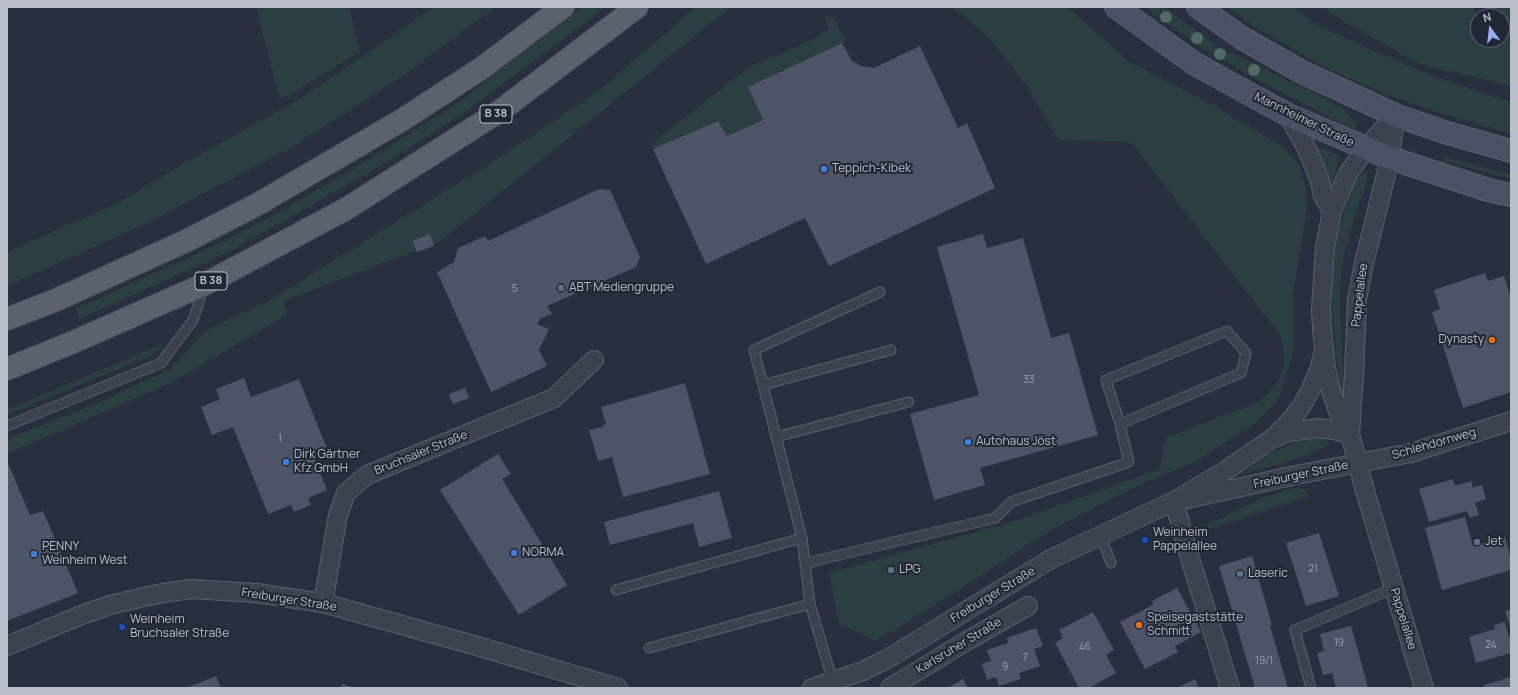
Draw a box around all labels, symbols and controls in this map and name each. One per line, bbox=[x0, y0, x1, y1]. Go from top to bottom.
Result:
north arrow bbox=[1470, 8, 1510, 48]
text: N bbox=[1481, 9, 1493, 25]
street label: Mannheimer Straße bbox=[1252, 90, 1356, 150]
road number: B 38 bbox=[480, 105, 512, 123]
place label: Teppich-Kibek bbox=[832, 162, 911, 176]
marker: Teppich-Kibek bbox=[819, 164, 829, 174]
street label: Pappelallee bbox=[1349, 262, 1371, 328]
road number: B 38 bbox=[195, 272, 227, 290]
place label: ABT Mediengruppe bbox=[569, 281, 674, 295]
house number: 5 bbox=[512, 283, 518, 295]
marker: ABT Mediengruppe bbox=[556, 283, 566, 293]
place label: Dynasty bbox=[1439, 333, 1484, 347]
marker: Dynasty bbox=[1487, 335, 1497, 345]
house number: 33 bbox=[1023, 374, 1035, 386]
street label: Schlehdornweg bbox=[1390, 425, 1478, 463]
street label: Bruchsaler Straße bbox=[372, 428, 470, 478]
house number: 1 bbox=[278, 433, 282, 445]
place label: Autohaus Jöst bbox=[976, 435, 1056, 449]
marker: Autohaus Jöst bbox=[963, 437, 973, 447]
place label: Dirk Gärtner Kfz GmbH bbox=[294, 448, 360, 476]
marker: Dirk Gärtner Kfz GmbH bbox=[281, 457, 291, 467]
street label: Freiburger Straße bbox=[1252, 458, 1350, 492]
place label: Weinheim Pappelallee bbox=[1153, 526, 1217, 554]
marker: Weinheim Pappelallee bbox=[1140, 535, 1150, 545]
place label: Jet bbox=[1485, 535, 1502, 549]
marker: Jet bbox=[1472, 537, 1482, 547]
place label: PENNY Weinheim West bbox=[42, 540, 128, 568]
place label: NORMA bbox=[522, 546, 564, 560]
marker: NORMA bbox=[509, 548, 519, 558]
marker: PENNY Weinheim West bbox=[29, 549, 39, 559]
place label: LPG bbox=[899, 563, 921, 577]
house number: 21 bbox=[1308, 563, 1318, 575]
street label: Freiburger Straße bbox=[948, 564, 1038, 626]
marker: LPG bbox=[886, 565, 896, 575]
place label: Laseric bbox=[1248, 567, 1288, 581]
marker: Laseric bbox=[1235, 569, 1245, 579]
street label: Freiburger Straße bbox=[240, 585, 338, 615]
street label: Pappelallee bbox=[1387, 586, 1419, 652]
place label: Speisegaststätte Schmitt bbox=[1147, 611, 1243, 639]
place label: Weinheim Bruchsaler Straße bbox=[130, 613, 229, 641]
street label: Karlsruher Straße bbox=[914, 615, 1004, 677]
marker: Speisegaststätte Schmitt bbox=[1134, 620, 1144, 630]
marker: Weinheim Bruchsaler Straße bbox=[117, 622, 127, 632]
house number: 19 bbox=[1334, 637, 1344, 649]
house number: 24 bbox=[1485, 639, 1497, 651]
house number: 46 bbox=[1079, 641, 1091, 653]
house number: 7 bbox=[1022, 652, 1028, 664]
house number: 19/1 bbox=[1255, 655, 1273, 667]
house number: 9 bbox=[1002, 661, 1008, 673]

